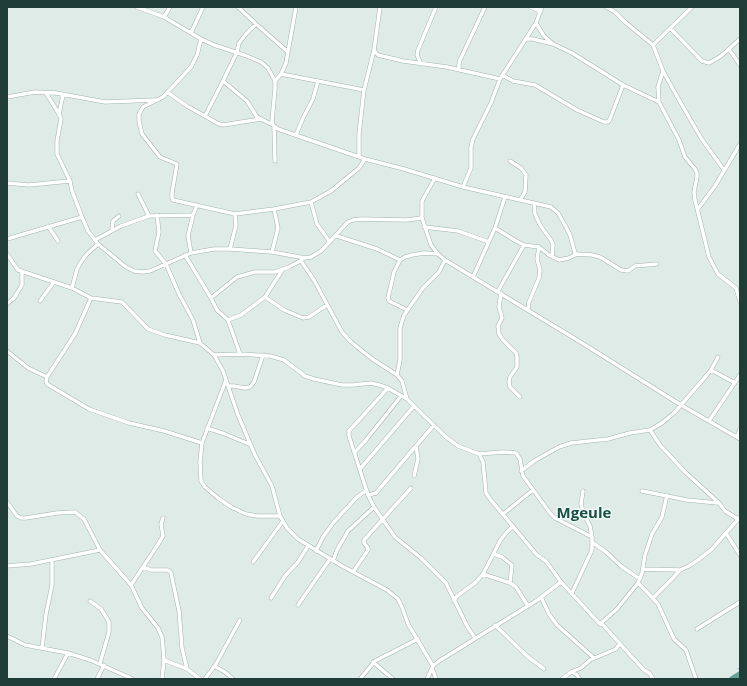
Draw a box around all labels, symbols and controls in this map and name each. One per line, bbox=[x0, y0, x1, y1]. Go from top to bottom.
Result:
district label: Mgeule bbox=[557, 505, 611, 523]

